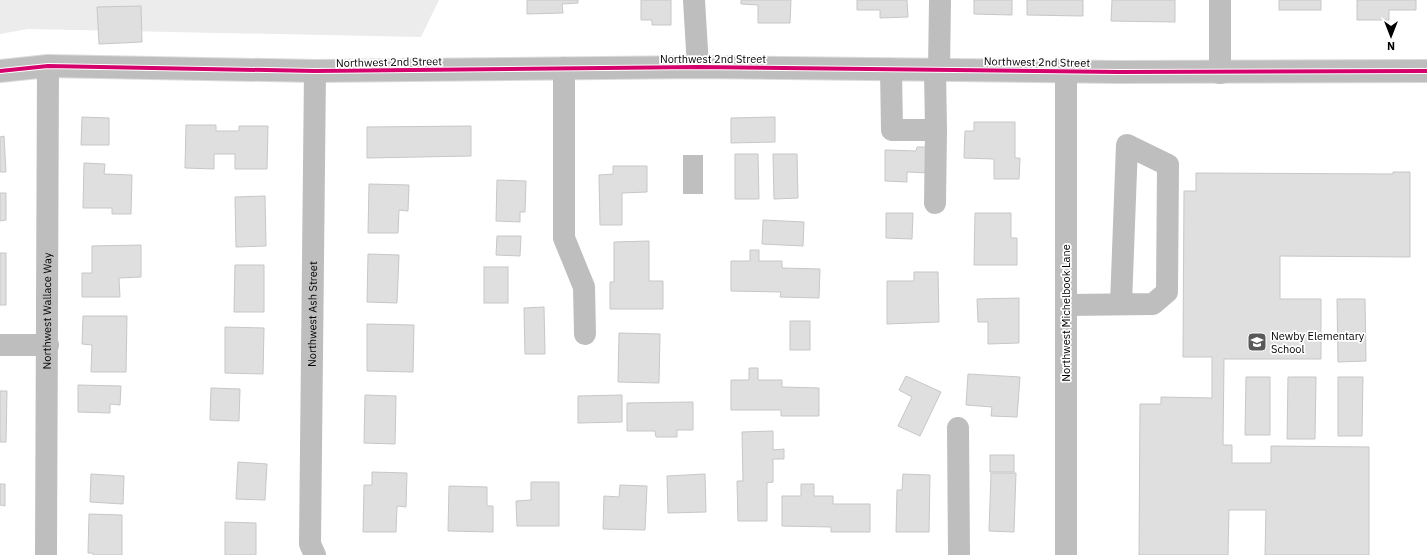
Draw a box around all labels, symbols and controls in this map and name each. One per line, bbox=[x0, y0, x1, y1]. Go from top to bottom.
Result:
north arrow bbox=[1371, 16, 1411, 56]
text: N bbox=[1387, 39, 1395, 53]
street label: Northwest 2nd Street bbox=[660, 52, 766, 66]
street label: Northwest 2nd Street bbox=[336, 54, 442, 70]
street label: Northwest 2nd Street bbox=[984, 54, 1090, 70]
street label: Northwest Michelbook Lane bbox=[1059, 244, 1073, 382]
street label: Northwest Wallace Way bbox=[40, 252, 54, 369]
street label: Northwest Ash Street bbox=[305, 261, 320, 367]
place label: Newby Elementary School bbox=[1271, 329, 1365, 356]
school or university icon: Newby Elementary School bbox=[1246, 331, 1268, 353]

